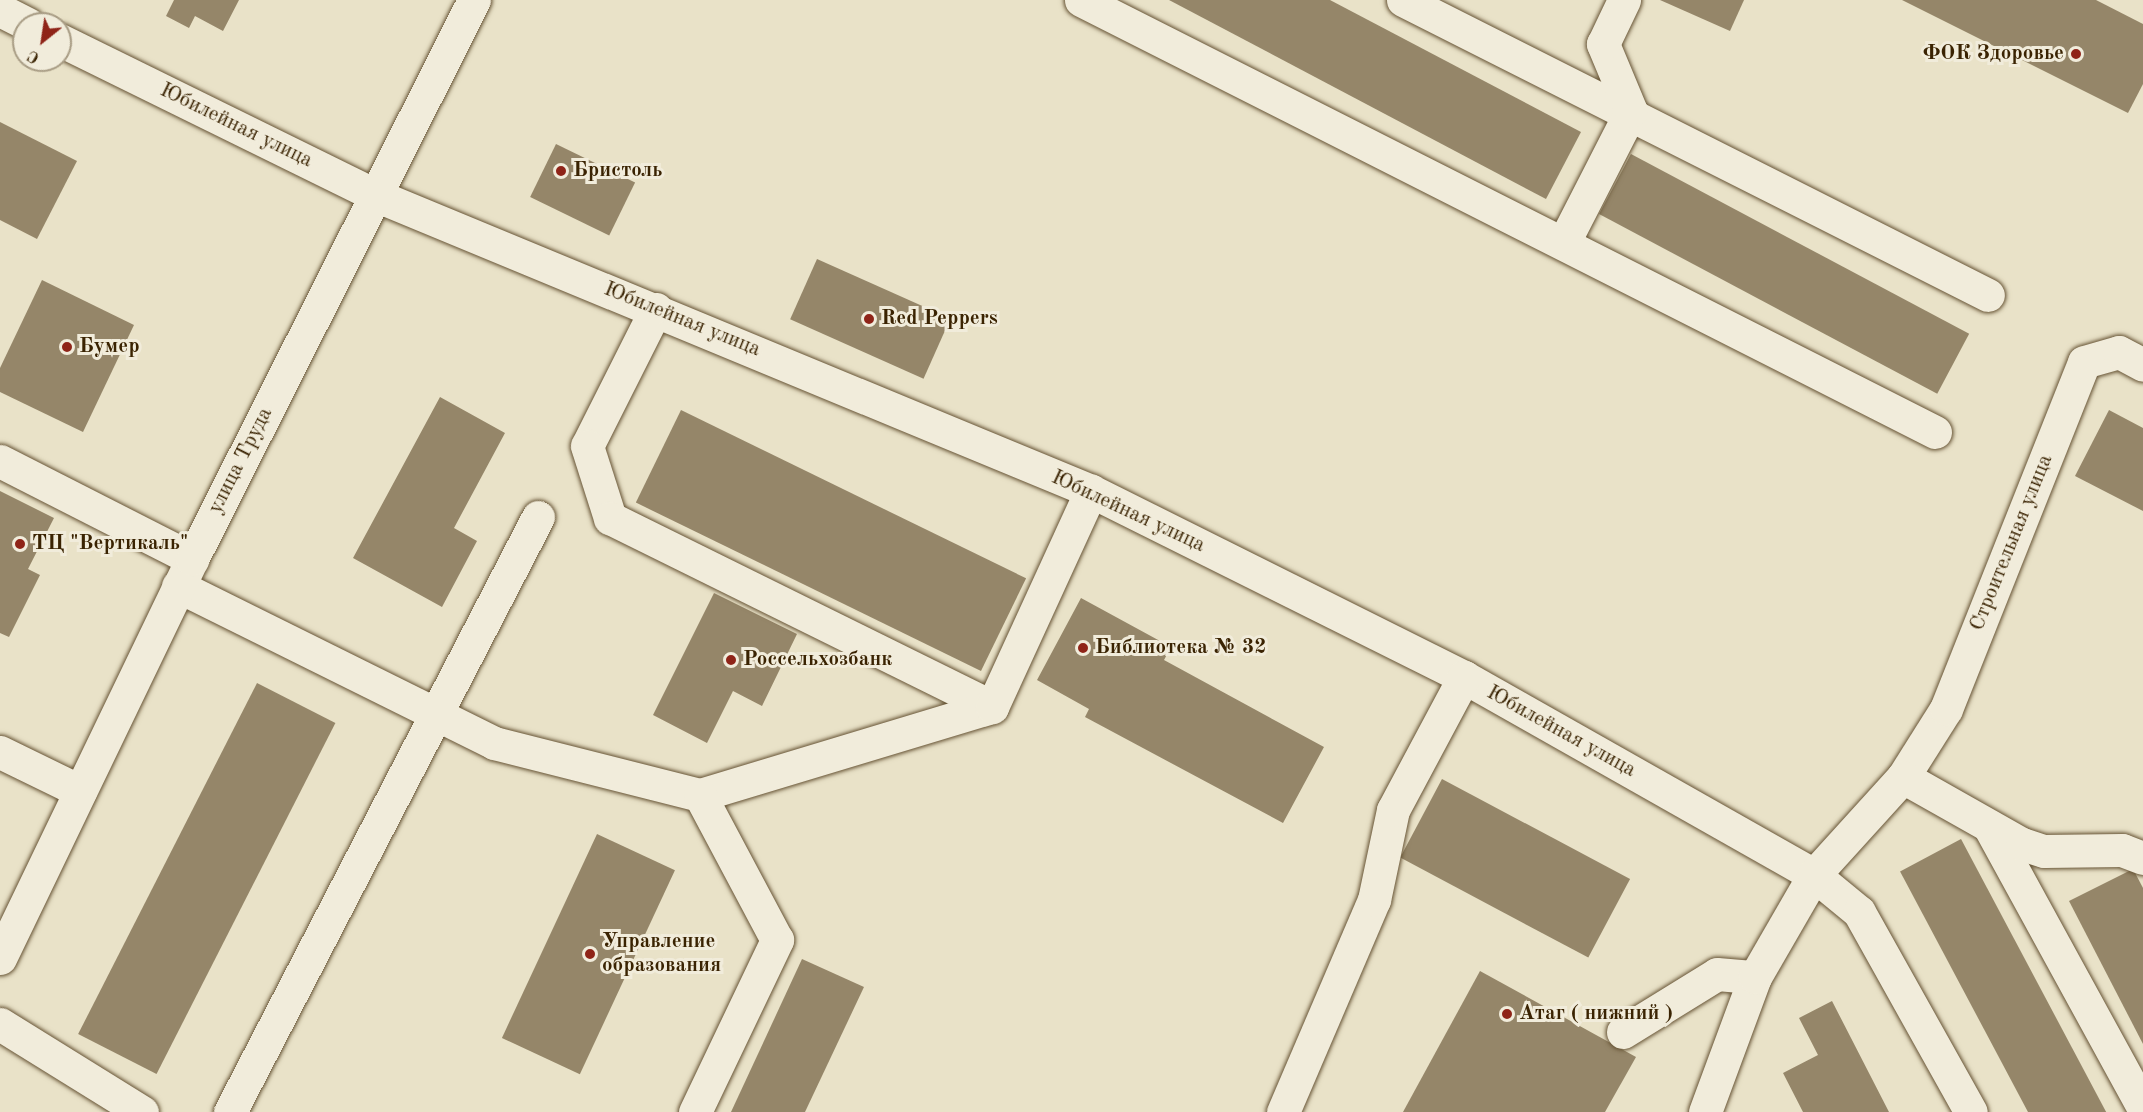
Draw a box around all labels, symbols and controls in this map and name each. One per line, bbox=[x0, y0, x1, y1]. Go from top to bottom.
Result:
north arrow bbox=[12, 12, 72, 72]
place label: ФОК Здоровье bbox=[1922, 41, 2064, 67]
text: С bbox=[25, 46, 43, 65]
marker: ФОК Здоровье bbox=[2069, 47, 2083, 61]
street label: Юбилейная улица bbox=[156, 78, 316, 174]
place label: Бристоль bbox=[573, 158, 662, 184]
marker: Бристоль bbox=[554, 164, 568, 178]
street label: Юбилейная улица bbox=[600, 277, 764, 363]
place label: Red Peppers bbox=[881, 306, 998, 332]
marker: Red Peppers bbox=[862, 312, 876, 326]
place label: Бумер bbox=[79, 334, 140, 360]
marker: Бумер bbox=[60, 340, 74, 354]
street label: улица Труда bbox=[203, 404, 279, 518]
street label: Строительная улица bbox=[1965, 451, 2059, 635]
street label: Юбилейная улица bbox=[1047, 465, 1209, 559]
place label: ТЦ "Вертикаль" bbox=[32, 531, 188, 557]
marker: ТЦ "Вертикаль" bbox=[13, 537, 27, 551]
place label: Библиотека № 32 bbox=[1095, 635, 1266, 661]
marker: Библиотека № 32 bbox=[1076, 641, 1090, 655]
place label: Россельхозбанк bbox=[743, 647, 892, 673]
marker: Россельхозбанк bbox=[724, 653, 738, 667]
street label: Юбилейная улица bbox=[1482, 681, 1640, 783]
place label: Управление образования bbox=[602, 929, 721, 979]
marker: Управление образования bbox=[583, 947, 597, 961]
place label: Атаг ( нижний ) bbox=[1519, 1001, 1673, 1027]
marker: Атаг ( нижний ) bbox=[1500, 1007, 1514, 1021]

